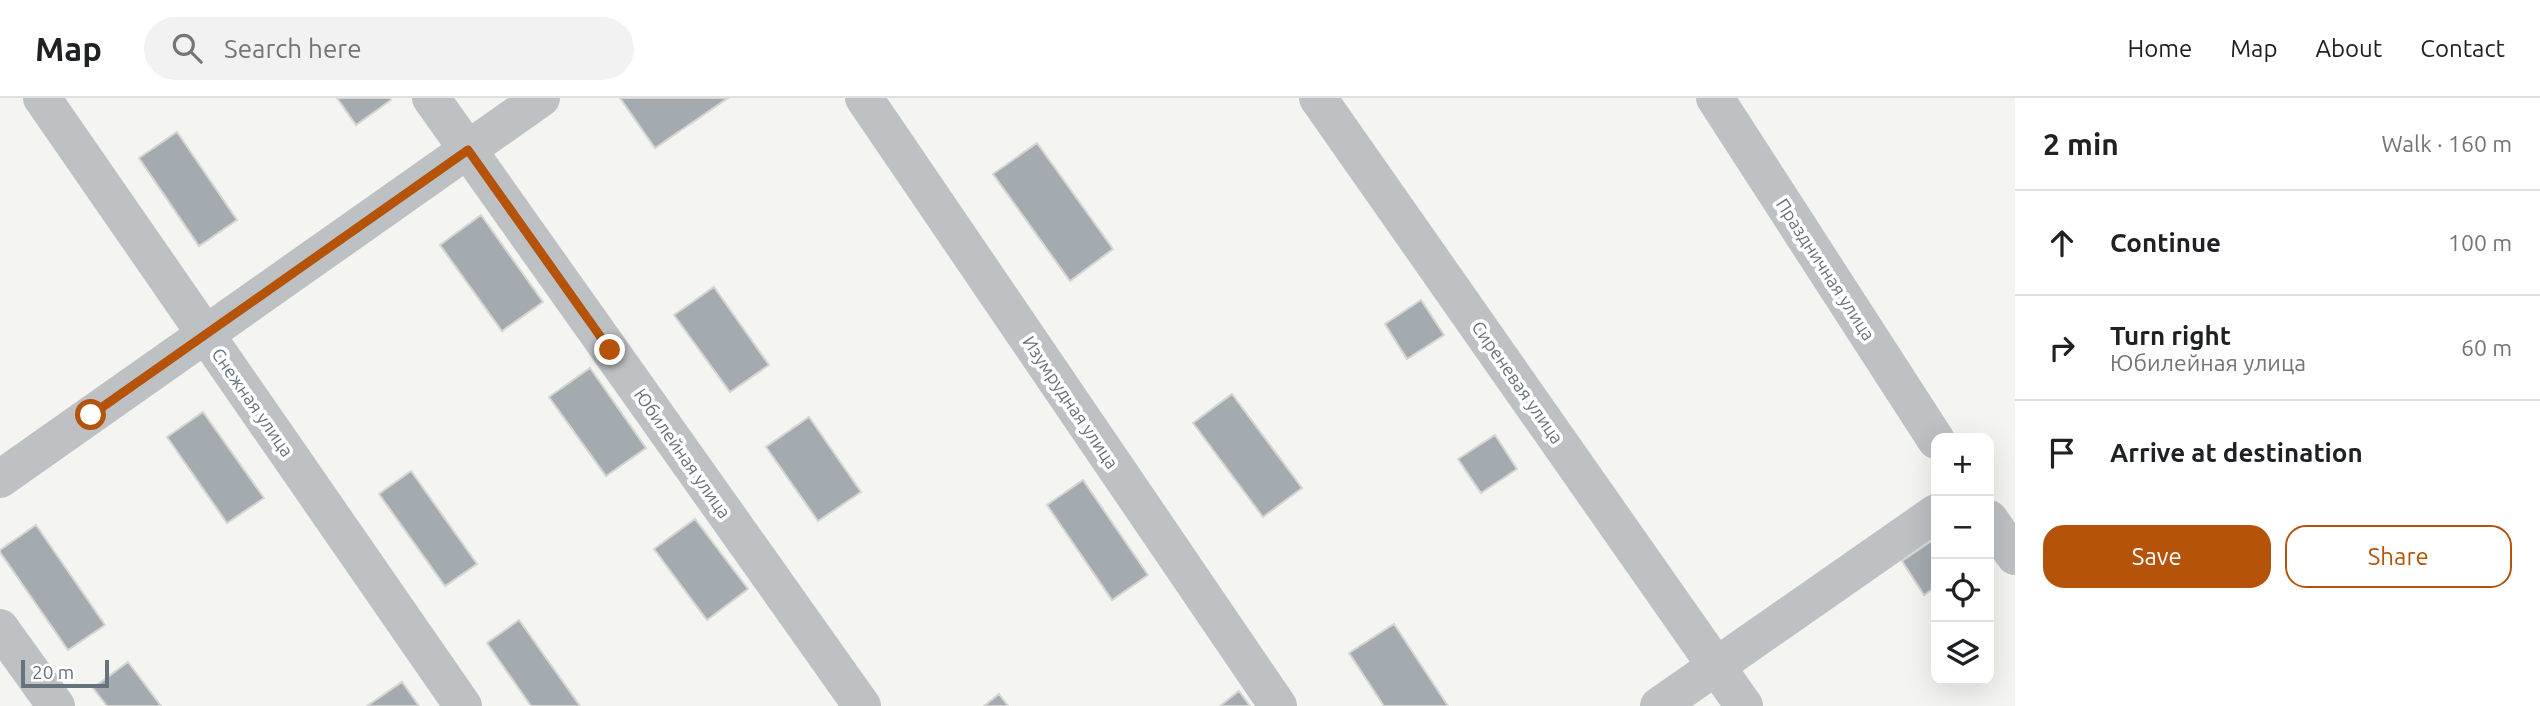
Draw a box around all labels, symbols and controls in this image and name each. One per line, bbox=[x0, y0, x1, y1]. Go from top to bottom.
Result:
search box bbox=[144, 17, 634, 80]
icon: search bbox=[168, 29, 206, 67]
text: Map bbox=[35, 30, 102, 67]
text: Search here bbox=[224, 34, 362, 63]
text: Home bbox=[2127, 35, 2192, 62]
text: Map bbox=[2230, 35, 2277, 62]
text: About bbox=[2315, 35, 2382, 62]
text: Contact bbox=[2420, 35, 2505, 62]
text: 2 min bbox=[2043, 127, 2119, 161]
text: Walk · 160 m bbox=[2381, 131, 2512, 156]
street label: Праздничная улица bbox=[1773, 194, 1879, 344]
icon: ahead bbox=[2043, 224, 2081, 262]
text: Continue bbox=[2110, 228, 2221, 257]
text: 100 m bbox=[2448, 230, 2512, 255]
street label: Сиреневая улица bbox=[1468, 317, 1568, 447]
text: Turn right bbox=[2110, 321, 2231, 350]
icon: right bbox=[2043, 329, 2081, 367]
street label: Изумрудная улица bbox=[1019, 332, 1123, 472]
route end bbox=[594, 334, 625, 365]
text: 60 m bbox=[2461, 335, 2512, 360]
street label: Снежная улица bbox=[208, 344, 298, 460]
text: Юбилейная улица bbox=[2110, 350, 2306, 375]
street label: Юбилейная улица bbox=[631, 384, 735, 522]
route start bbox=[75, 399, 106, 430]
map controls bbox=[1931, 433, 1994, 685]
button: + bbox=[1931, 433, 1994, 496]
icon: arrive bbox=[2043, 434, 2081, 472]
text: Arrive at destination bbox=[2110, 438, 2363, 467]
button: − bbox=[1931, 496, 1994, 559]
button: Save bbox=[2043, 525, 2271, 588]
button: Share bbox=[2285, 525, 2512, 588]
button: locate bbox=[1931, 559, 1994, 622]
button: layers bbox=[1931, 622, 1994, 685]
scale bar bbox=[21, 657, 108, 689]
text: 20 m bbox=[32, 661, 74, 683]

